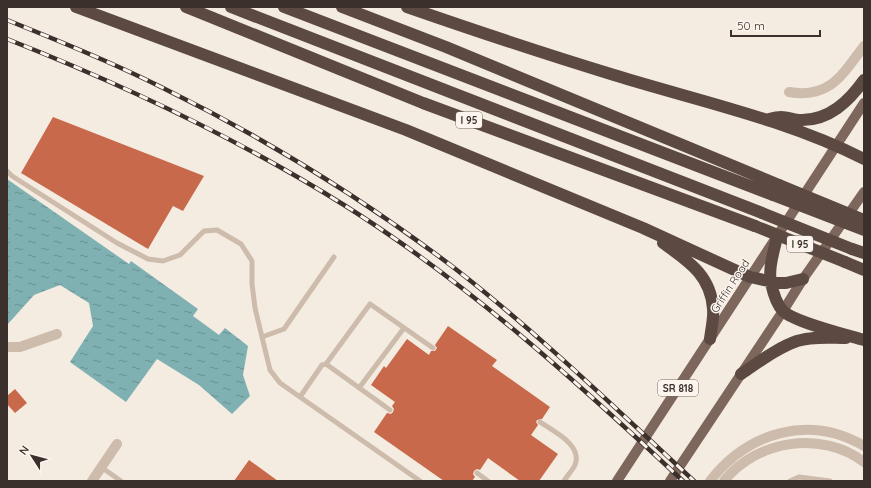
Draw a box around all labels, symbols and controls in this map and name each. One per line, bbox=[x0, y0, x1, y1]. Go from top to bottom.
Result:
scale bar bbox=[731, 12, 820, 38]
text: 50 m bbox=[737, 18, 765, 33]
road number: I 95 bbox=[456, 112, 482, 128]
road number: I 95 bbox=[787, 236, 813, 252]
street label: Griffin Road bbox=[707, 257, 753, 315]
road number: SR 818 bbox=[658, 380, 698, 396]
north arrow bbox=[12, 436, 52, 476]
text: N bbox=[16, 443, 32, 458]

